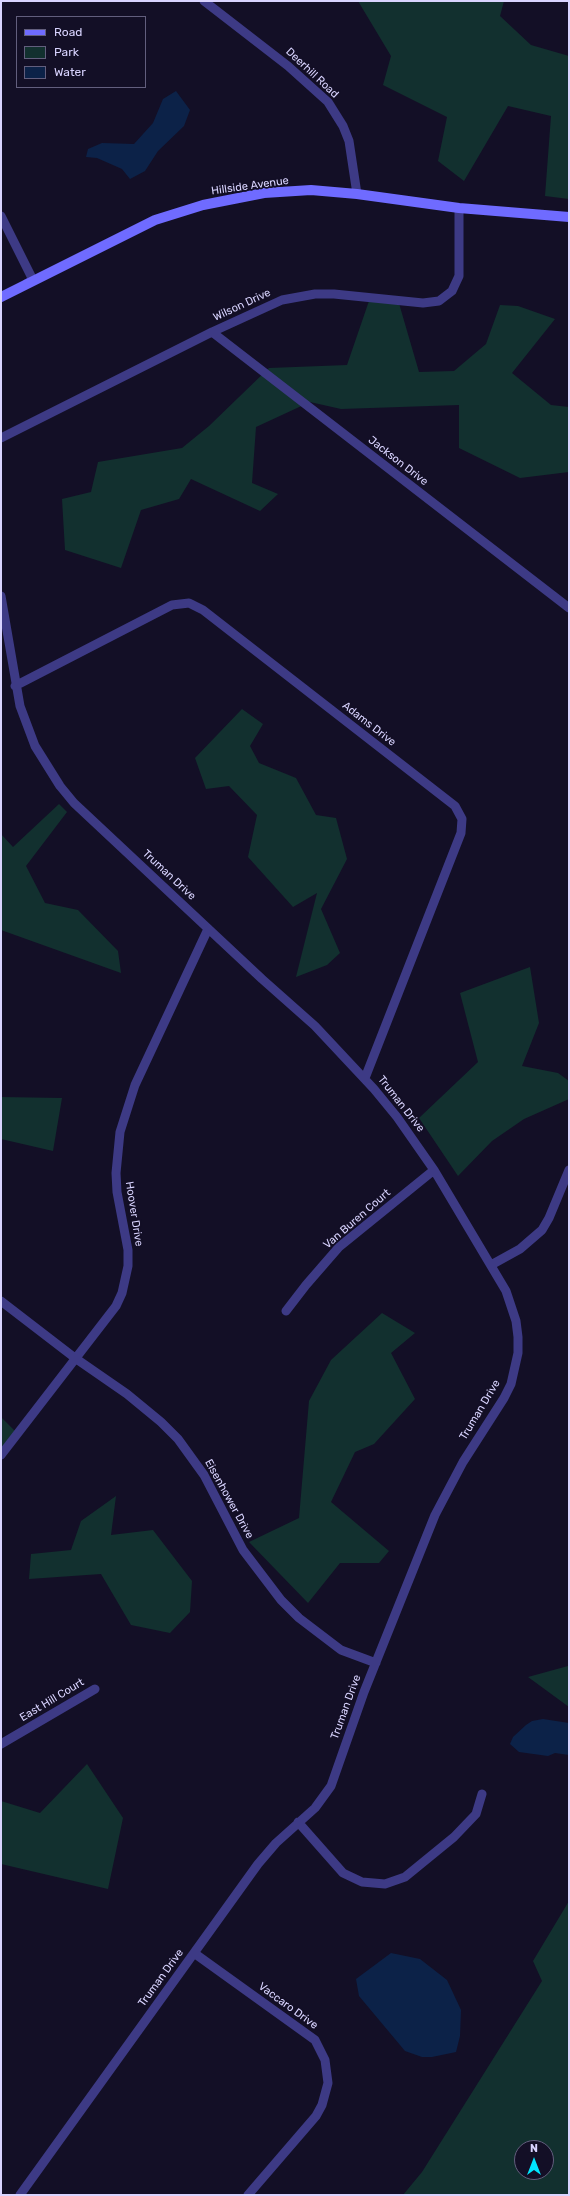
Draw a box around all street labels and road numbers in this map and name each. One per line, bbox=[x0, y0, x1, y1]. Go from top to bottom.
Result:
street label: Deerhill Road bbox=[283, 45, 341, 101]
street label: Hillside Avenue bbox=[210, 174, 290, 198]
street label: Wilson Drive bbox=[211, 286, 273, 324]
street label: Jackson Drive bbox=[365, 434, 431, 488]
street label: Adams Drive bbox=[340, 699, 398, 749]
street label: Truman Drive bbox=[140, 847, 198, 903]
street label: Truman Drive bbox=[375, 1073, 427, 1135]
street label: Hoover Drive bbox=[122, 1181, 146, 1247]
street label: Van Buren Court bbox=[321, 1186, 393, 1252]
street label: Truman Drive bbox=[457, 1377, 503, 1443]
street label: Eisenhower Drive bbox=[202, 1457, 256, 1541]
street label: Truman Drive bbox=[328, 1673, 364, 1741]
street label: East Hill Court bbox=[17, 1676, 87, 1724]
street label: Truman Drive bbox=[136, 1947, 186, 2009]
street label: Vaccaro Drive bbox=[256, 1980, 320, 2032]

